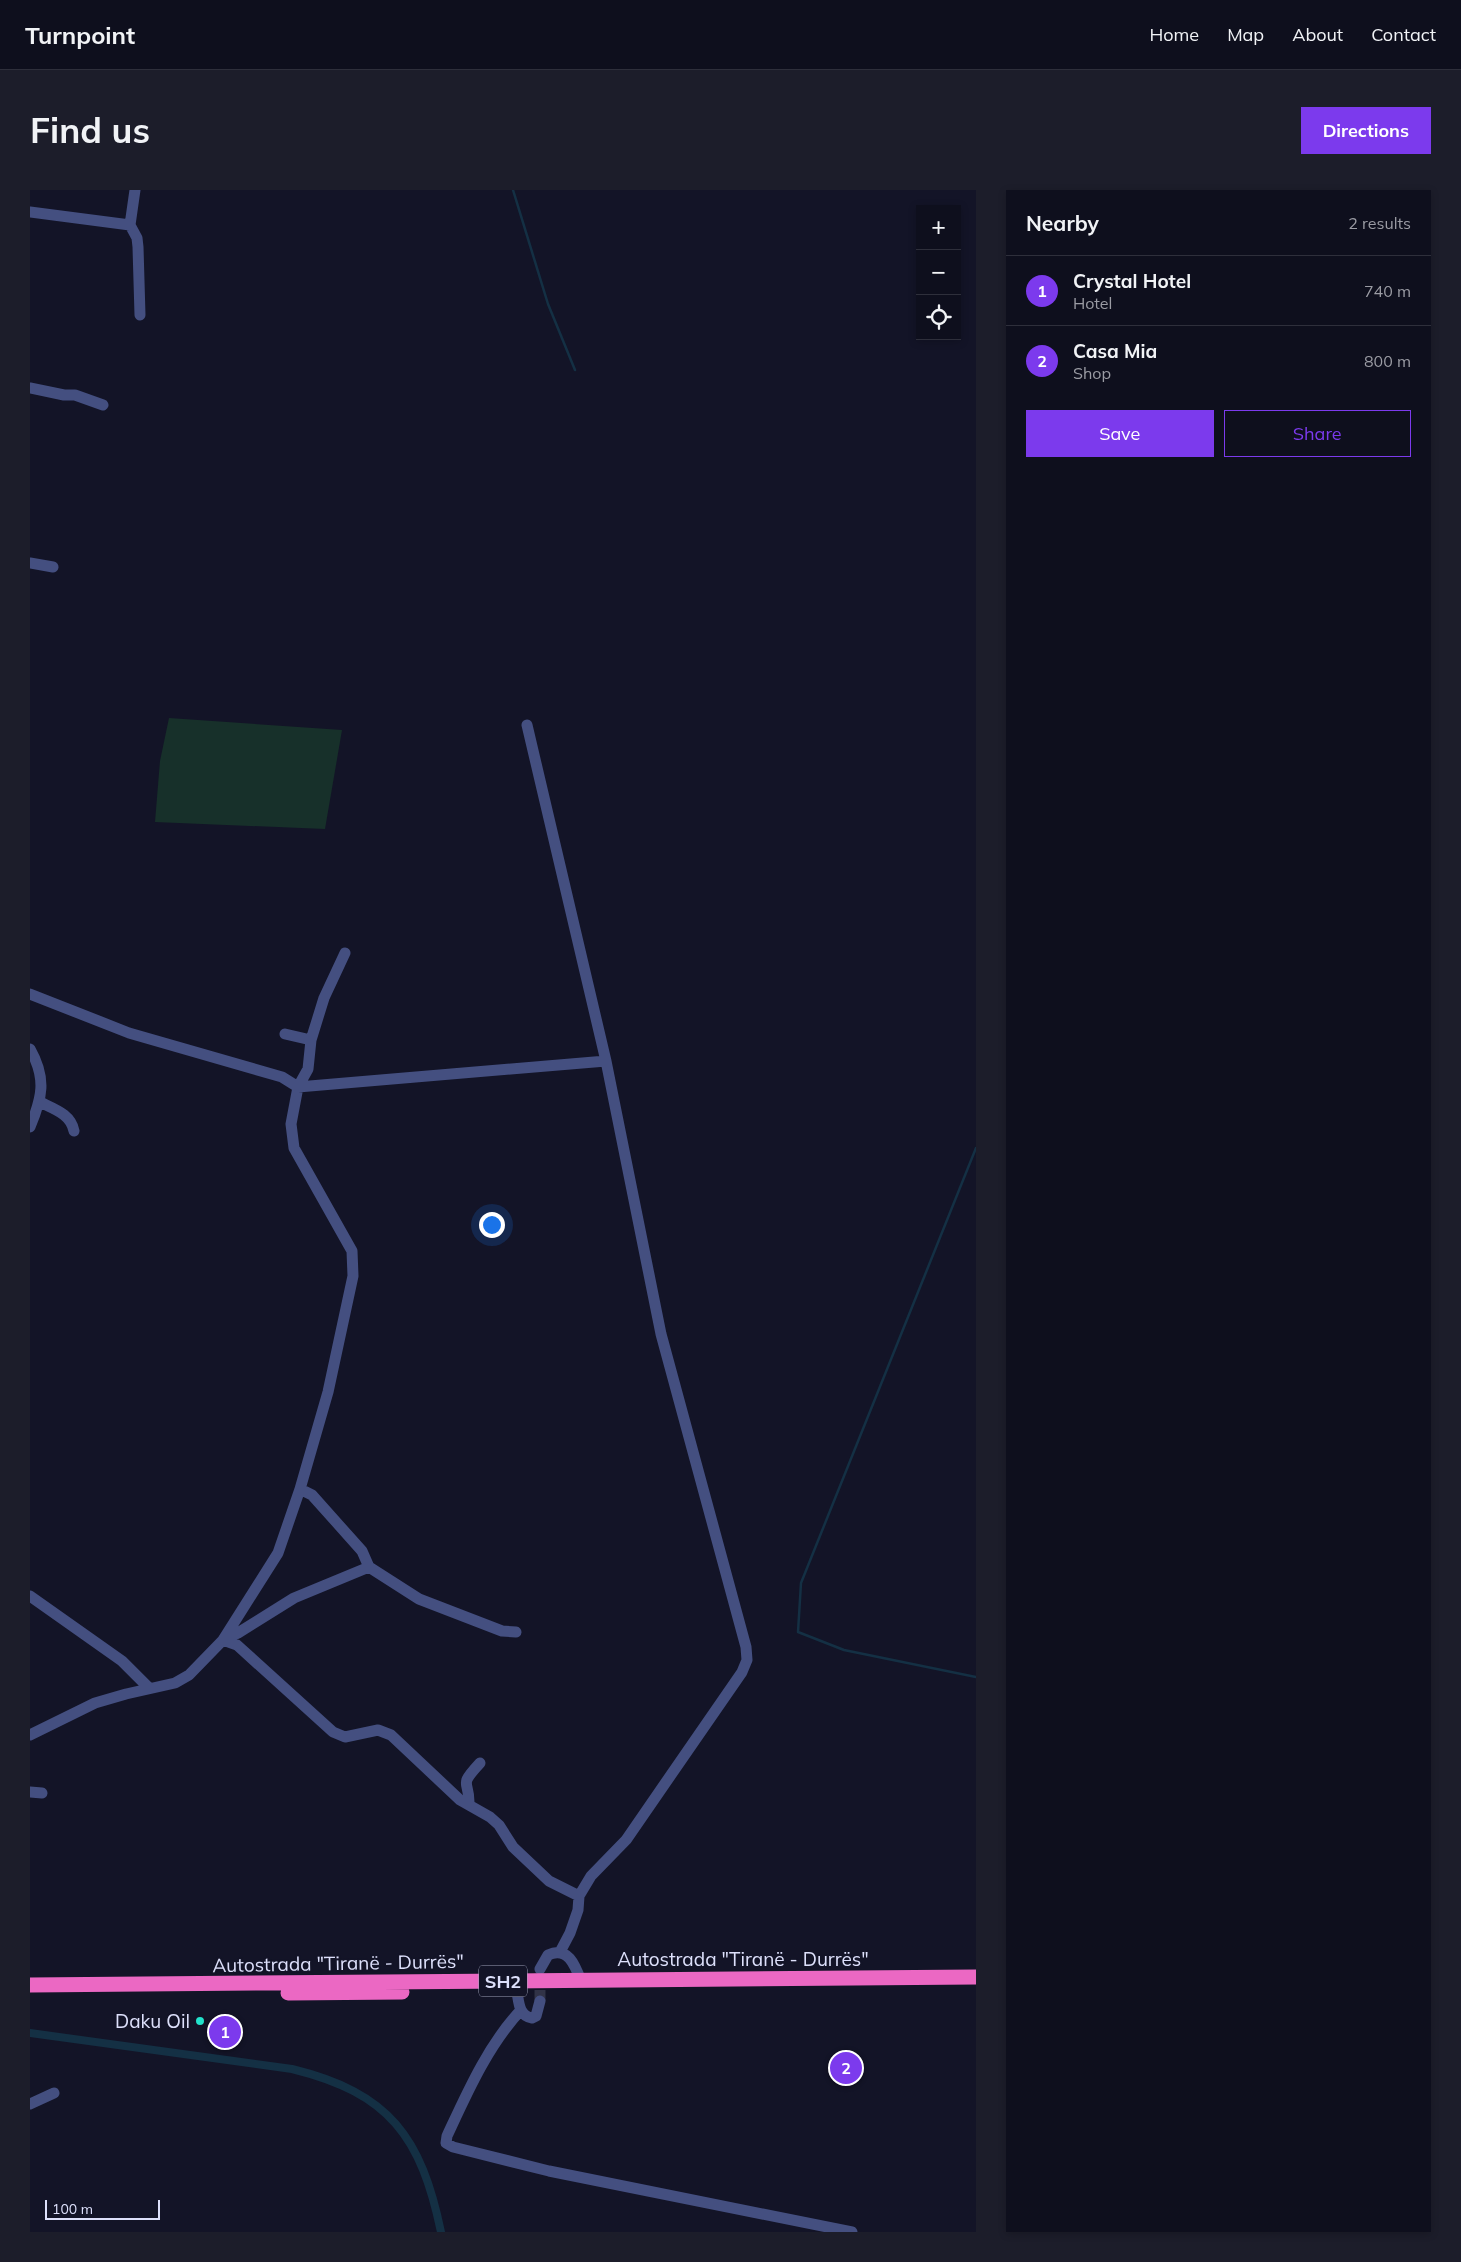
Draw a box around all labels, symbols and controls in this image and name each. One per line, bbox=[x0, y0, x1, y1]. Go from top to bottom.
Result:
text: Turnpoint bbox=[25, 20, 135, 50]
text: Home bbox=[1149, 23, 1199, 46]
text: Map bbox=[1227, 23, 1264, 46]
text: About bbox=[1292, 23, 1343, 46]
text: Contact bbox=[1371, 23, 1436, 46]
button: Directions bbox=[1301, 107, 1431, 154]
text: Find us bbox=[30, 108, 150, 152]
map controls bbox=[916, 205, 961, 340]
button: + bbox=[916, 205, 961, 250]
text: Nearby bbox=[1026, 210, 1099, 236]
text: 2 results bbox=[1348, 213, 1411, 233]
button: − bbox=[916, 250, 961, 295]
text: Crystal Hotel bbox=[1073, 269, 1191, 293]
text: 1 bbox=[1037, 281, 1047, 301]
text: 740 m bbox=[1364, 281, 1411, 301]
text: Hotel bbox=[1073, 293, 1112, 313]
button: locate bbox=[916, 295, 961, 340]
text: Casa Mia bbox=[1073, 339, 1157, 363]
text: 2 bbox=[1037, 351, 1047, 371]
text: 800 m bbox=[1364, 351, 1411, 371]
text: Shop bbox=[1073, 363, 1111, 383]
button: Save bbox=[1026, 410, 1214, 457]
button: Share bbox=[1224, 410, 1411, 457]
your location bbox=[479, 1212, 505, 1238]
street label: Autostrada "Tiranë - Durrës" bbox=[617, 1947, 869, 1971]
street label: Autostrada "Tiranë - Durrës" bbox=[212, 1949, 464, 1977]
road number: SH2 bbox=[479, 1965, 527, 1996]
place label: Daku Oil bbox=[115, 2009, 190, 2033]
pin: 1 bbox=[209, 2013, 241, 2051]
marker: Daku Oil bbox=[194, 2015, 206, 2027]
pin: 2 bbox=[830, 2049, 862, 2087]
scale bar bbox=[45, 2197, 160, 2220]
text: 100 m bbox=[52, 2200, 93, 2218]

